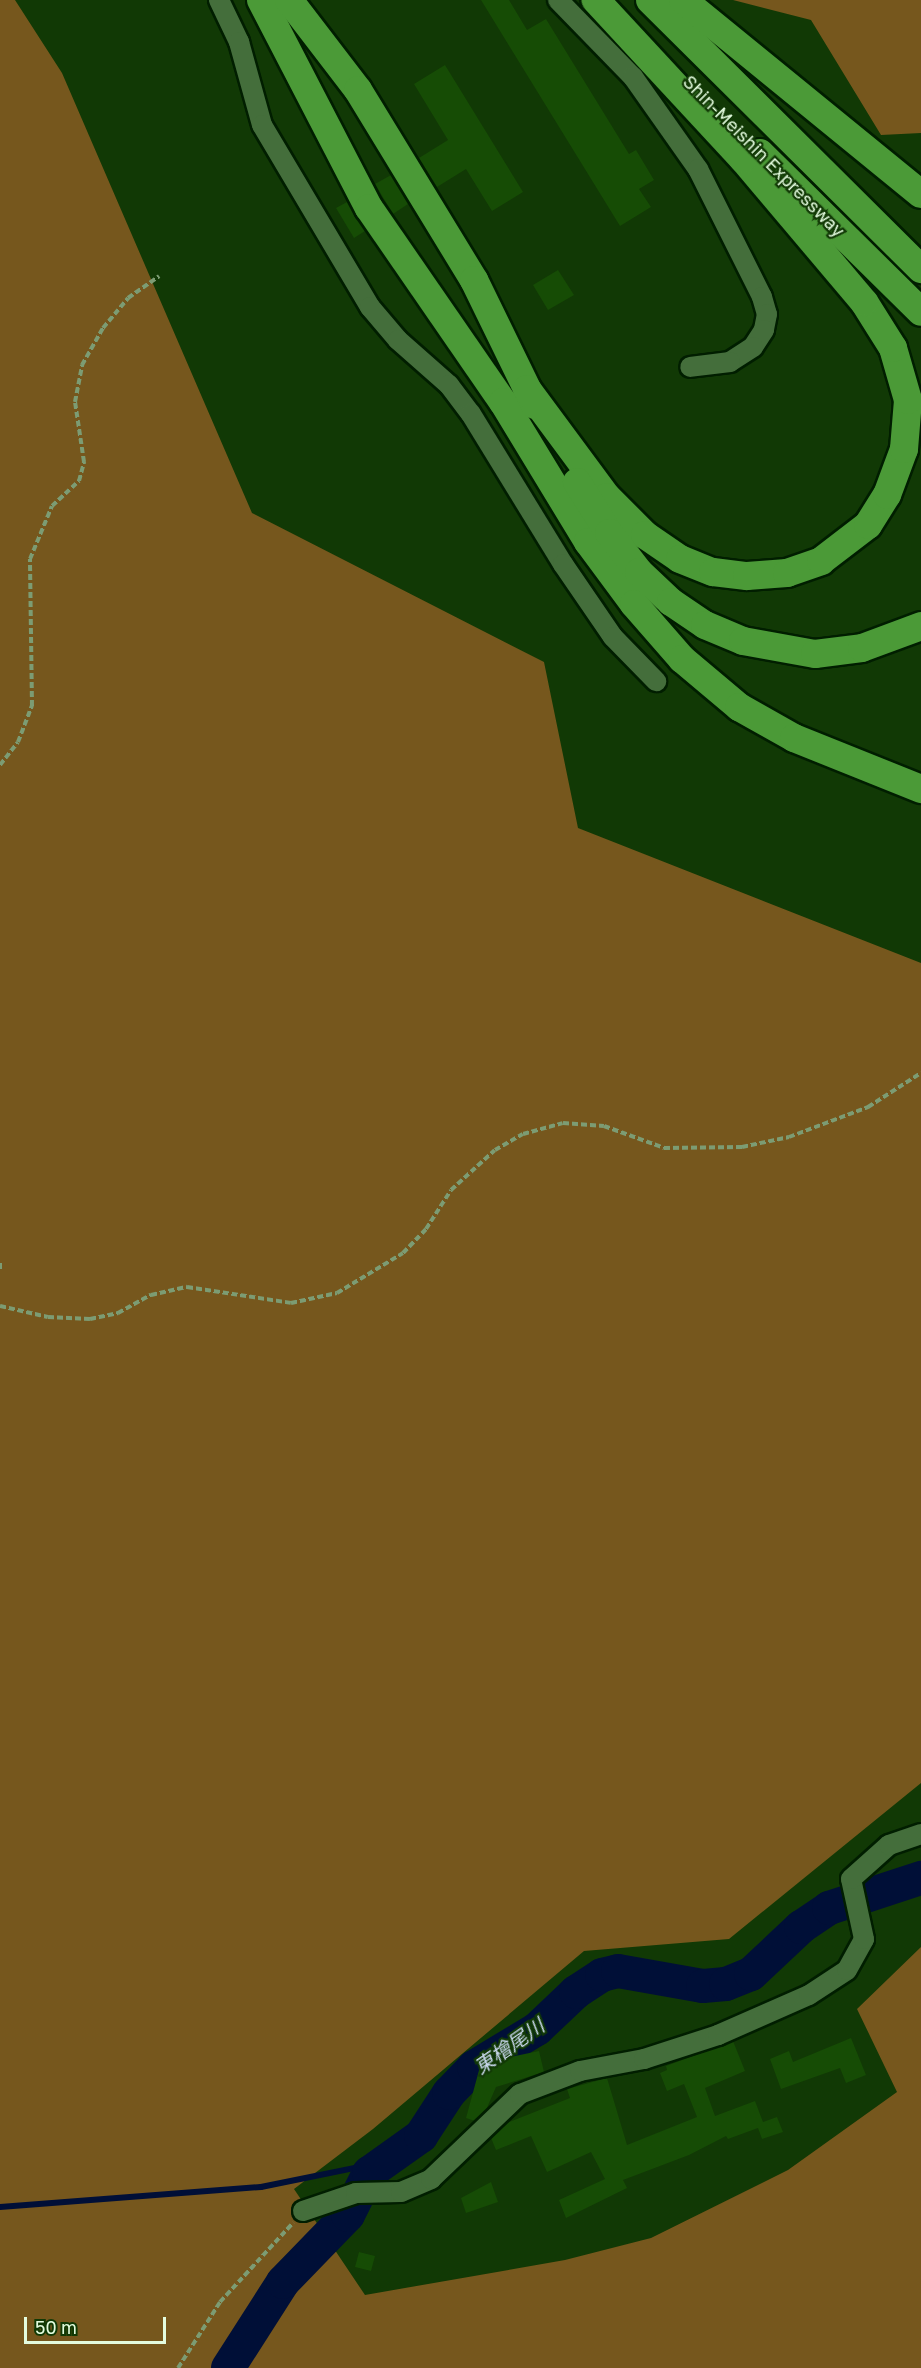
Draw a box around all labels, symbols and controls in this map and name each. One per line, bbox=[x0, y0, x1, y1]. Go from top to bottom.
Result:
street label: Shin-Meishin Expressway bbox=[679, 71, 849, 241]
water label: 東檜尾川 bbox=[469, 2013, 549, 2079]
scale bar bbox=[27, 2305, 170, 2343]
text: 50 m bbox=[35, 2316, 77, 2338]

